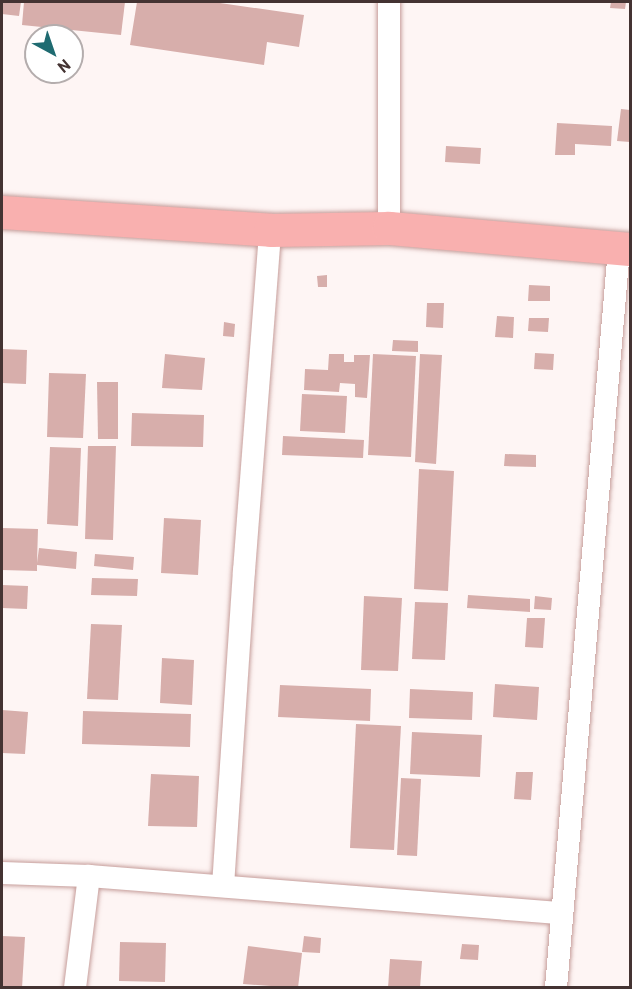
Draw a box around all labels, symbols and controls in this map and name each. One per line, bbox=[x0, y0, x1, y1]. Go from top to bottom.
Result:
north arrow bbox=[24, 24, 84, 84]
text: N bbox=[54, 56, 75, 77]

